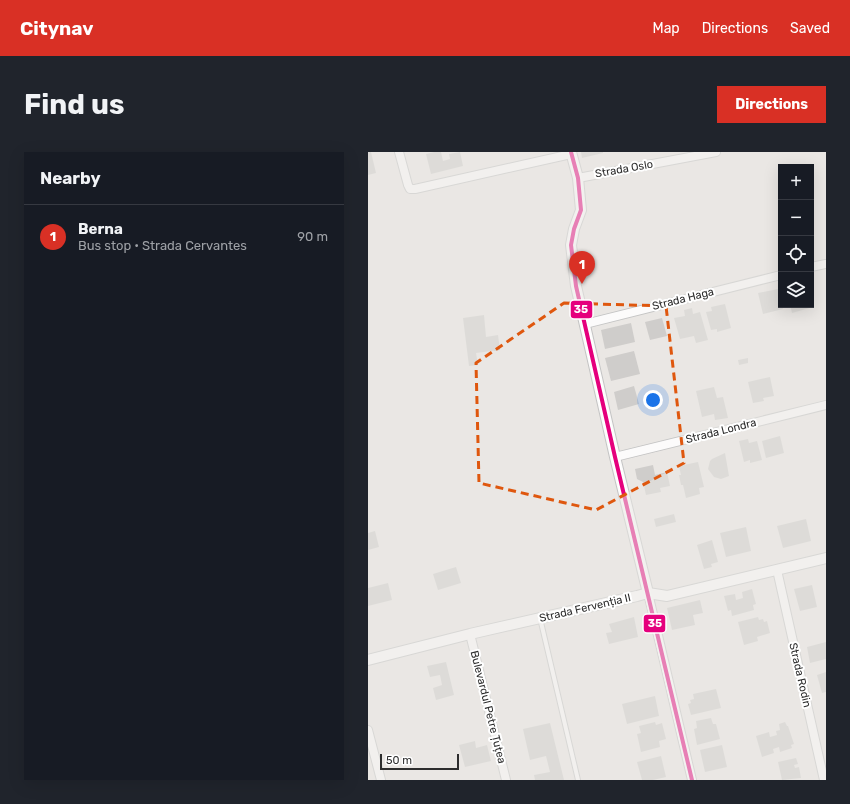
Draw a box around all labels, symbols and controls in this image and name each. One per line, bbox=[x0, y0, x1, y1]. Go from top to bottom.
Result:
text: Citynav bbox=[20, 17, 93, 40]
text: Map bbox=[653, 20, 680, 37]
text: Directions bbox=[702, 20, 768, 37]
text: Saved bbox=[790, 20, 830, 37]
button: Directions bbox=[717, 86, 826, 123]
text: Find us bbox=[24, 88, 124, 121]
street label: Strada Oslo bbox=[594, 158, 654, 180]
map controls bbox=[778, 164, 814, 308]
button: + bbox=[778, 164, 814, 200]
text: Nearby bbox=[40, 168, 101, 188]
button: − bbox=[778, 200, 814, 236]
text: Berna bbox=[78, 220, 123, 238]
text: 1 bbox=[50, 229, 56, 244]
text: 90 m bbox=[297, 229, 328, 244]
button: locate bbox=[778, 236, 814, 272]
text: Bus stop · Strada Cervantes bbox=[78, 238, 247, 253]
pin: 1 bbox=[569, 251, 595, 284]
button: layers bbox=[778, 272, 814, 308]
street label: Strada Haga bbox=[651, 285, 715, 313]
line badge: 35 bbox=[570, 300, 593, 319]
text: 35 bbox=[574, 303, 588, 316]
your location bbox=[643, 390, 663, 410]
street label: Strada Londra bbox=[684, 416, 758, 446]
street label: Strada Fervenția II bbox=[538, 591, 632, 625]
line badge: 35 bbox=[643, 614, 666, 633]
text: 35 bbox=[648, 617, 662, 630]
street label: Strada Rodin bbox=[786, 641, 814, 709]
street label: Bulevardul Petre Țuțea bbox=[468, 649, 508, 765]
scale bar bbox=[380, 752, 459, 771]
text: 50 m bbox=[386, 754, 412, 767]

